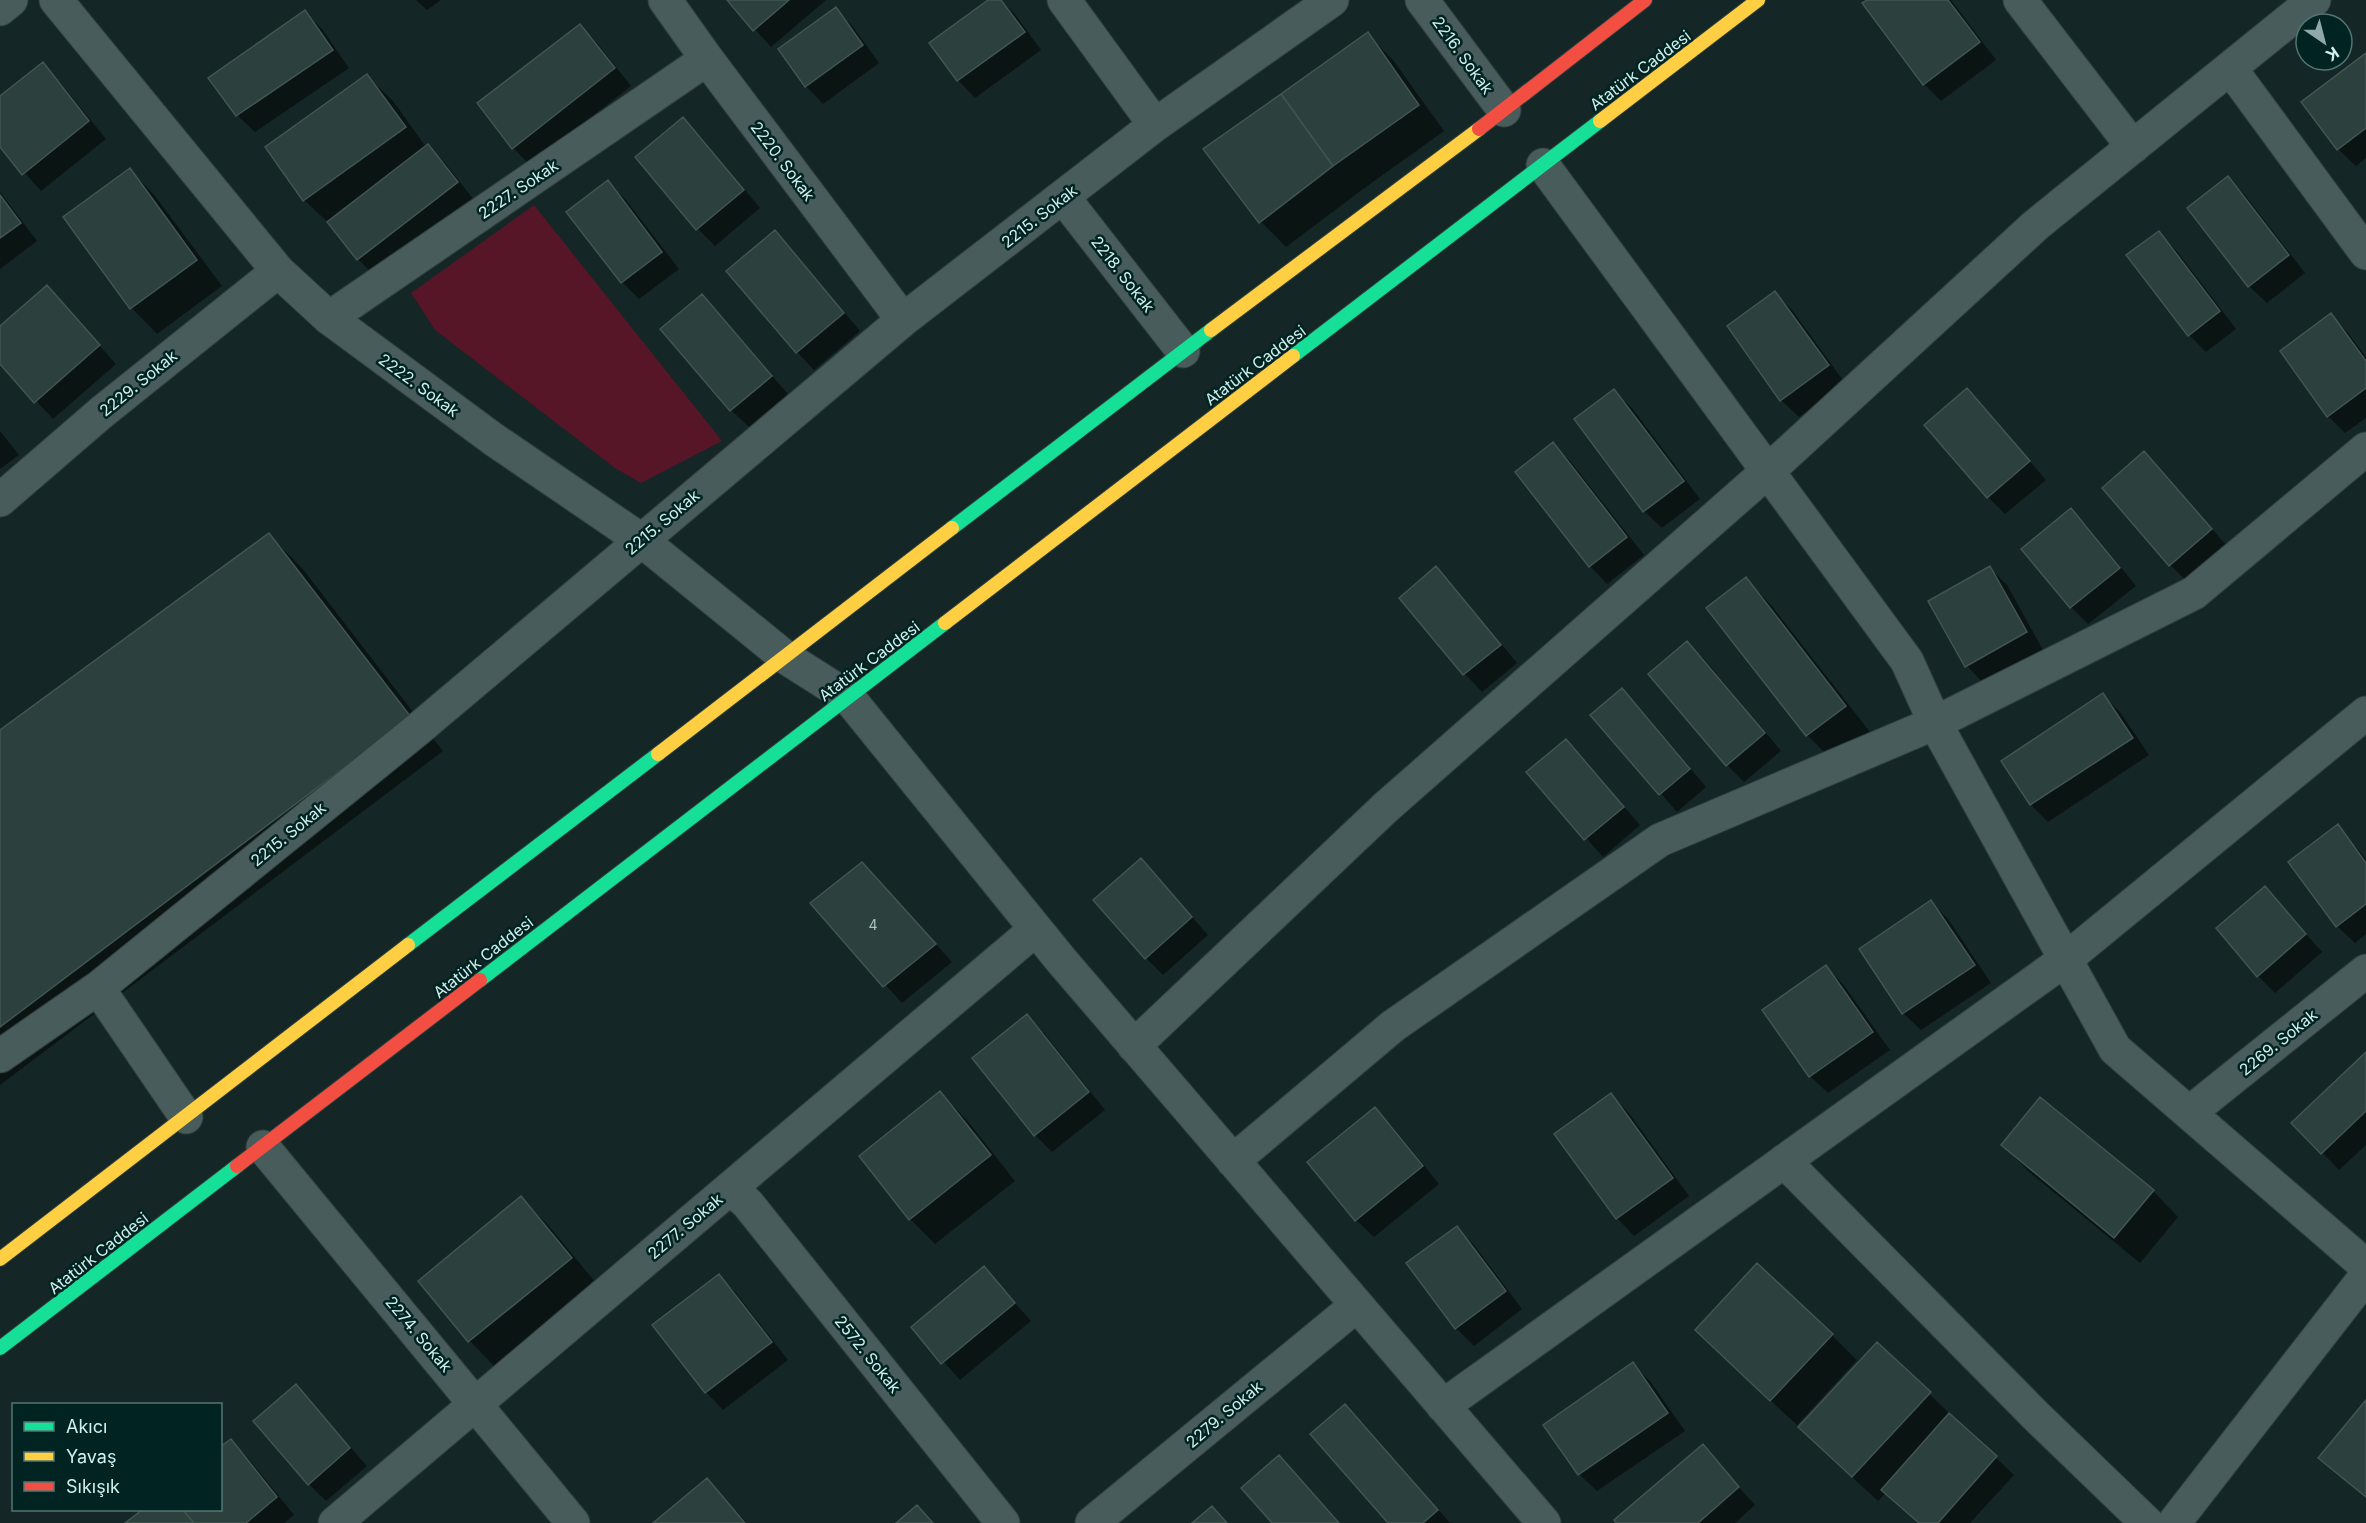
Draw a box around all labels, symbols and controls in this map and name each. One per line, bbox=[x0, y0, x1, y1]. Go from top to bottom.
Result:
street label: 2216. Sokak bbox=[1428, 12, 1498, 98]
north arrow bbox=[2294, 12, 2354, 72]
street label: Atatürk Caddesi bbox=[1586, 26, 1694, 114]
text: K bbox=[2322, 43, 2343, 66]
street label: 2220. Sokak bbox=[747, 117, 820, 205]
street label: 2227. Sokak bbox=[474, 155, 562, 223]
street label: 2215. Sokak bbox=[997, 180, 1081, 252]
street label: 2218. Sokak bbox=[1087, 232, 1159, 316]
street label: Atatürk Caddesi bbox=[1201, 321, 1309, 409]
street label: 2229. Sokak bbox=[95, 345, 181, 420]
street label: 2222. Sokak bbox=[375, 349, 463, 421]
street label: 2215. Sokak bbox=[621, 485, 703, 559]
street label: Atatürk Caddesi bbox=[815, 617, 923, 705]
street label: 2215. Sokak bbox=[246, 798, 330, 870]
street label: Atatürk Caddesi bbox=[429, 912, 537, 1002]
house number: 4 bbox=[868, 916, 878, 933]
street label: 2269. Sokak bbox=[2235, 1004, 2321, 1079]
street label: 2277. Sokak bbox=[644, 1189, 727, 1263]
street label: Atatürk Caddesi bbox=[44, 1208, 152, 1298]
street label: 2274. Sokak bbox=[381, 1292, 457, 1376]
street label: 2572. Sokak bbox=[831, 1311, 905, 1397]
street label: 2279. Sokak bbox=[1182, 1376, 1266, 1452]
legend bbox=[12, 1403, 222, 1511]
text: Akıcı bbox=[66, 1416, 107, 1437]
text: Yavaş bbox=[66, 1446, 116, 1467]
text: Sıkışık bbox=[66, 1476, 120, 1497]

